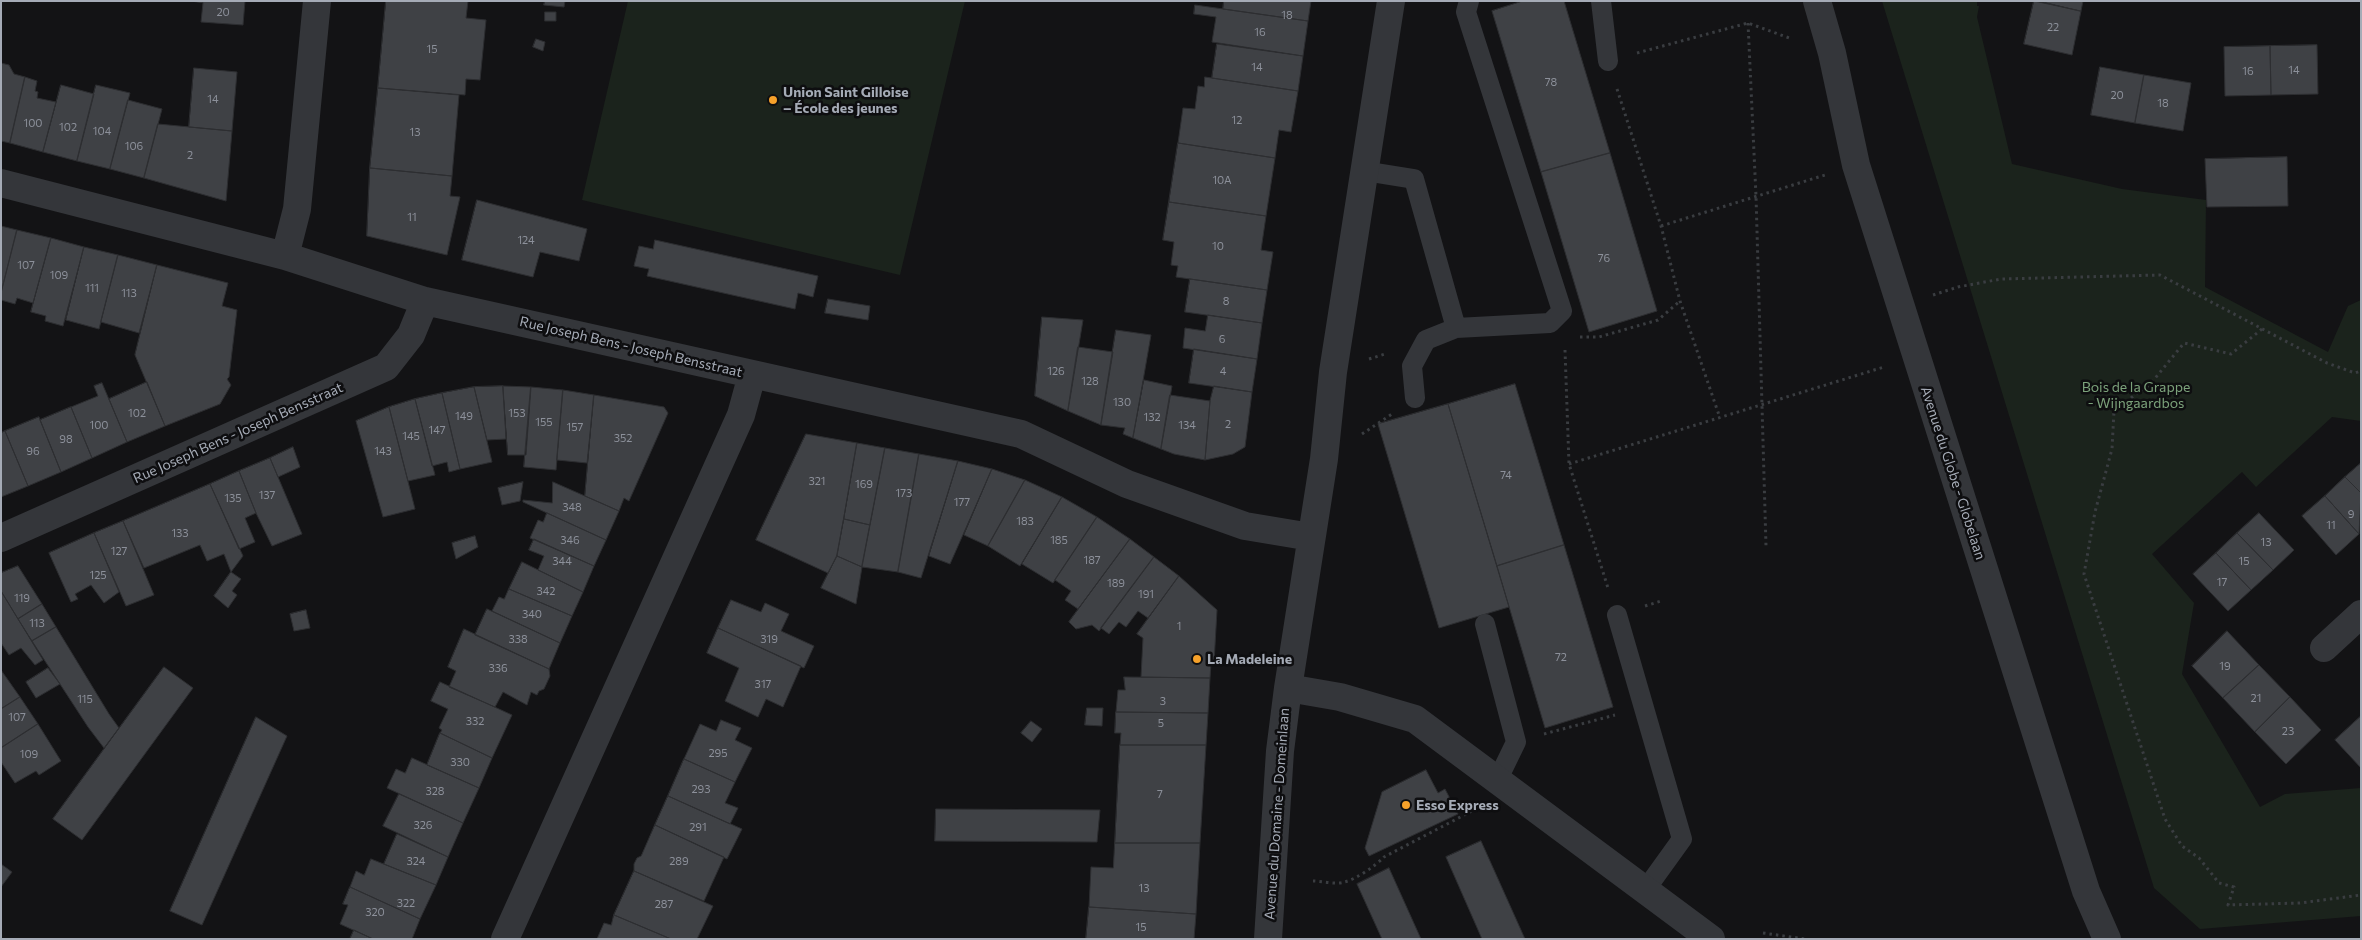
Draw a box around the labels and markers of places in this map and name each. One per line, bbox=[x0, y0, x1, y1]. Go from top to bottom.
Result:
place label: Union Saint Gilloise – École des jeunes bbox=[783, 84, 909, 116]
marker: Union Saint Gilloise – École des jeunes bbox=[767, 94, 779, 106]
place label: La Madeleine bbox=[1207, 651, 1292, 667]
marker: La Madeleine bbox=[1191, 653, 1203, 665]
place label: Esso Express bbox=[1416, 797, 1499, 813]
marker: Esso Express bbox=[1400, 799, 1412, 811]

